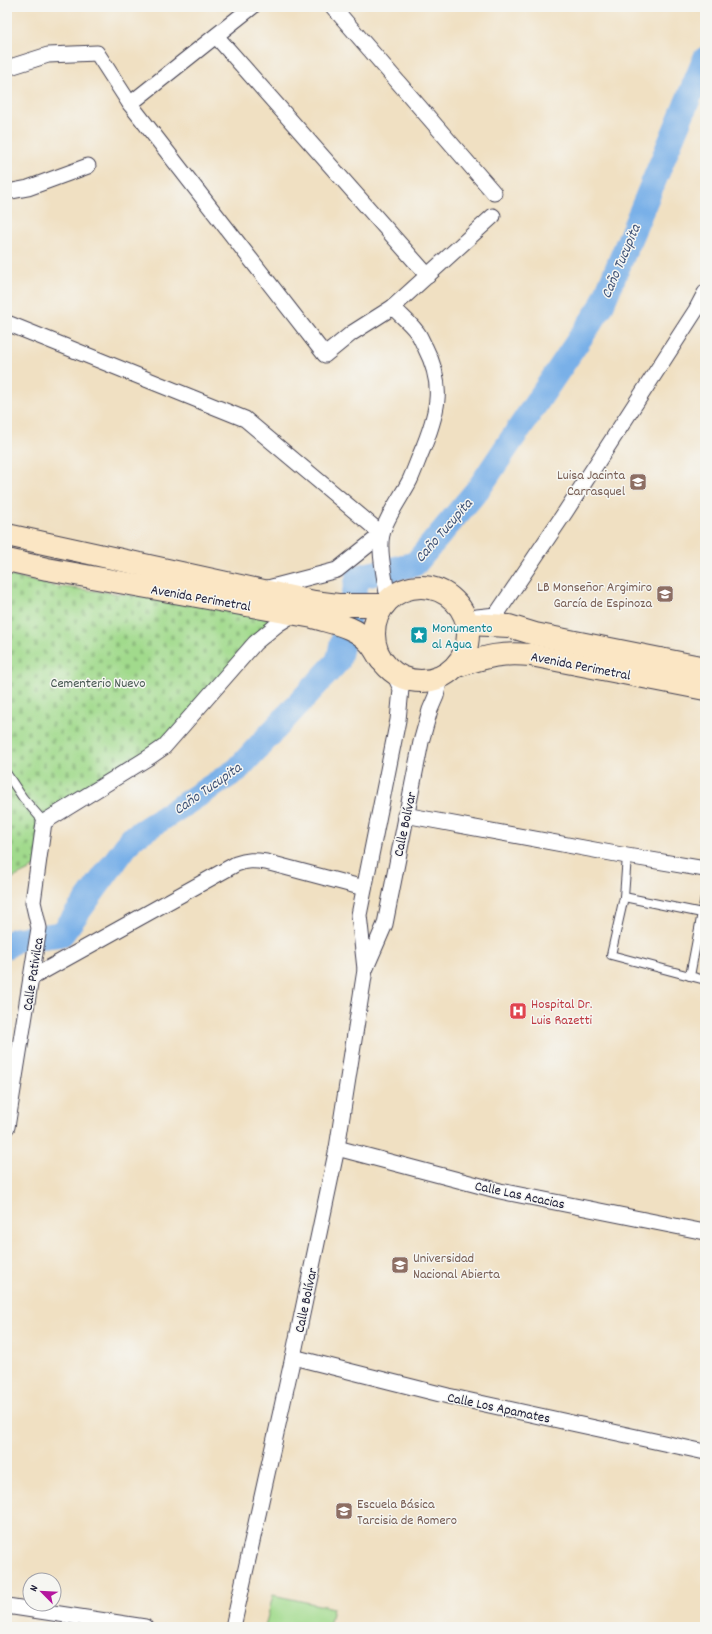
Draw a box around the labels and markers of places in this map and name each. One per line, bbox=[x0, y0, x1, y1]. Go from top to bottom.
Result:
place label: Luisa Jacinta Carrasquel bbox=[557, 466, 626, 502]
school or university icon: Luisa Jacinta Carrasquel bbox=[628, 472, 648, 492]
place label: LB Monseñor Argimiro García de Espinoza bbox=[537, 578, 652, 614]
school or university icon: LB Monseñor Argimiro García de Espinoza bbox=[655, 584, 675, 604]
place label: Monumento al Agua bbox=[432, 619, 493, 655]
place icon: Monumento al Agua bbox=[409, 625, 429, 645]
place label: Hospital Dr. Luis Razetti bbox=[531, 995, 593, 1031]
hospital icon: Hospital Dr. Luis Razetti bbox=[508, 1001, 528, 1021]
place label: Universidad Nacional Abierta bbox=[413, 1249, 500, 1285]
school or university icon: Universidad Nacional Abierta bbox=[390, 1255, 410, 1275]
place label: Escuela Básica Tarcisia de Romero bbox=[357, 1495, 457, 1531]
school or university icon: Escuela Básica Tarcisia de Romero bbox=[334, 1501, 354, 1521]

